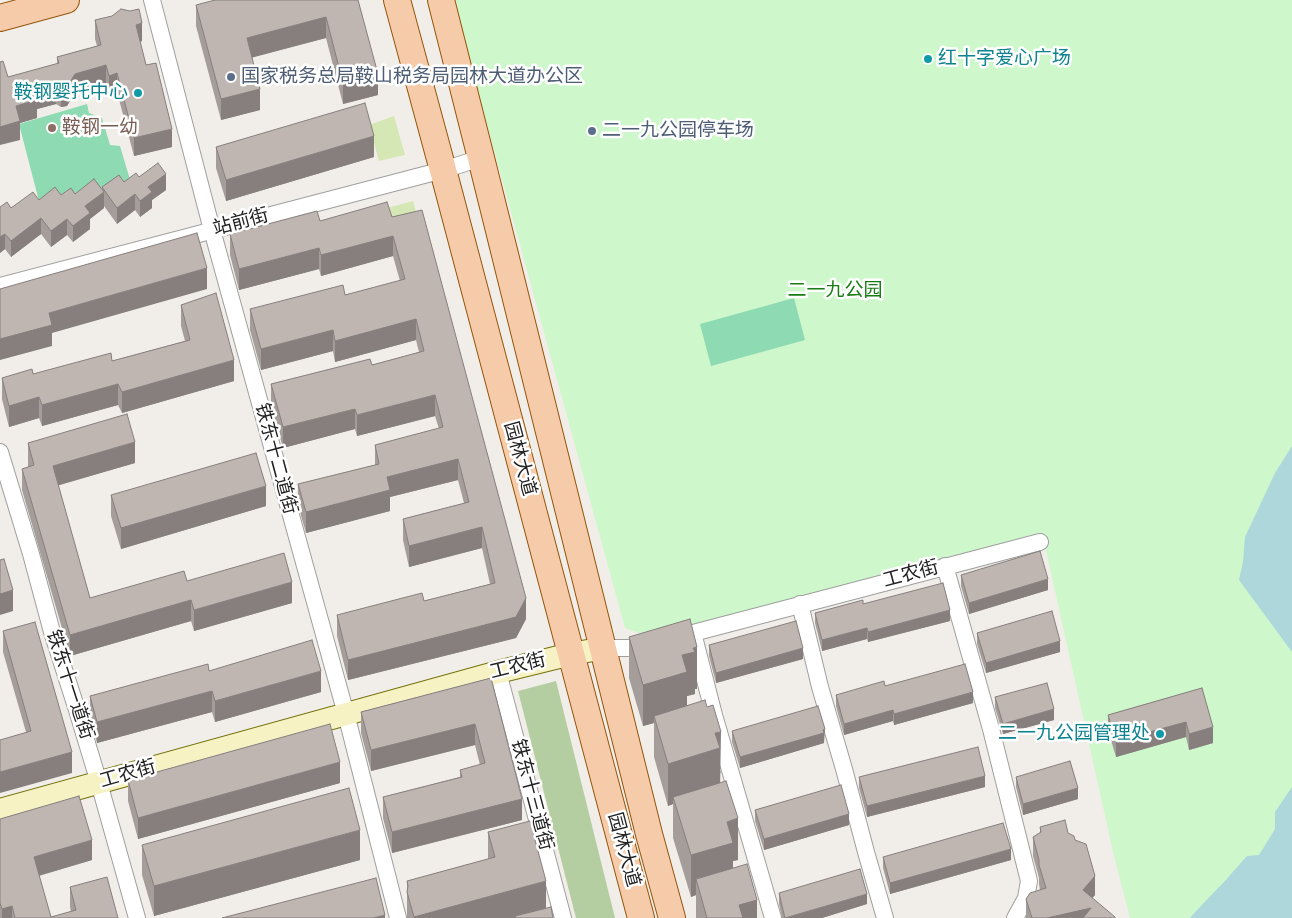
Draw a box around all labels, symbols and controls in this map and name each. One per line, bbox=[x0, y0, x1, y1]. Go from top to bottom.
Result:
place label: 红十字爱心广场 bbox=[938, 48, 1071, 70]
marker: 红十字爱心广场 bbox=[922, 53, 934, 65]
place label: 国家税务总局鞍山税务局园林大道办公区 bbox=[241, 66, 583, 88]
marker: 国家税务总局鞍山税务局园林大道办公区 bbox=[225, 71, 237, 83]
place label: 鞍钢婴托中心 bbox=[14, 82, 128, 104]
marker: 鞍钢婴托中心 bbox=[132, 87, 144, 99]
place label: 鞍钢一幼 bbox=[62, 117, 138, 139]
place label: 二一九公园停车场 bbox=[602, 120, 754, 142]
marker: 鞍钢一幼 bbox=[46, 122, 58, 134]
marker: 二一九公园停车场 bbox=[586, 125, 598, 137]
street label: 站前街 bbox=[211, 205, 271, 241]
park label: 二一九公园 bbox=[788, 280, 882, 302]
street label: 铁东十二道街 bbox=[249, 401, 301, 517]
street label: 园林大道 bbox=[498, 419, 540, 499]
street label: 工农街 bbox=[881, 557, 941, 593]
street label: 铁东十一道街 bbox=[41, 627, 97, 743]
street label: 工农街 bbox=[488, 649, 548, 685]
place label: 二一九公园管理处 bbox=[998, 723, 1150, 745]
marker: 二一九公园管理处 bbox=[1154, 728, 1166, 740]
street label: 铁东十三道街 bbox=[505, 737, 557, 853]
street label: 工农街 bbox=[97, 756, 159, 794]
street label: 园林大道 bbox=[602, 810, 644, 890]

